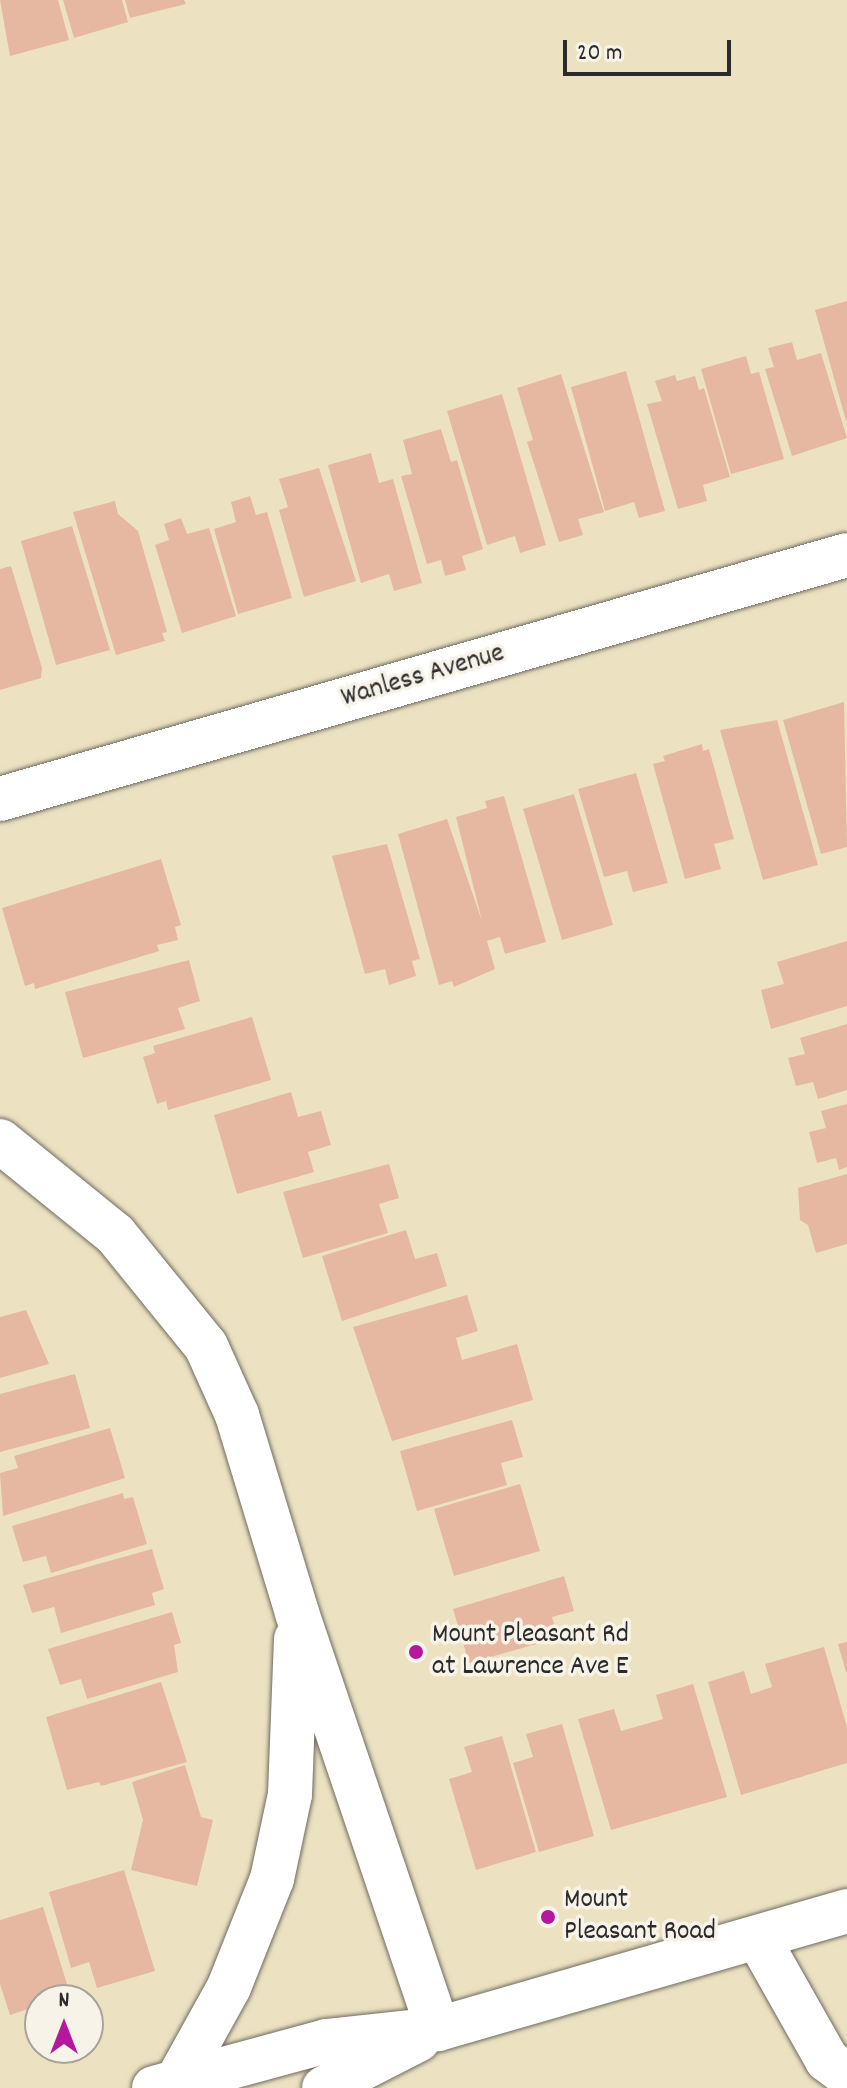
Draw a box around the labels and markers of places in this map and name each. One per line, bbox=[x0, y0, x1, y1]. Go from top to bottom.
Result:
place label: Mount Pleasant Rd at Lawrence Ave E bbox=[432, 1619, 629, 1685]
marker: Mount Pleasant Rd at Lawrence Ave E bbox=[407, 1643, 425, 1661]
place label: Mount Pleasant Road bbox=[564, 1884, 716, 1950]
marker: Mount Pleasant Road bbox=[539, 1908, 557, 1926]

